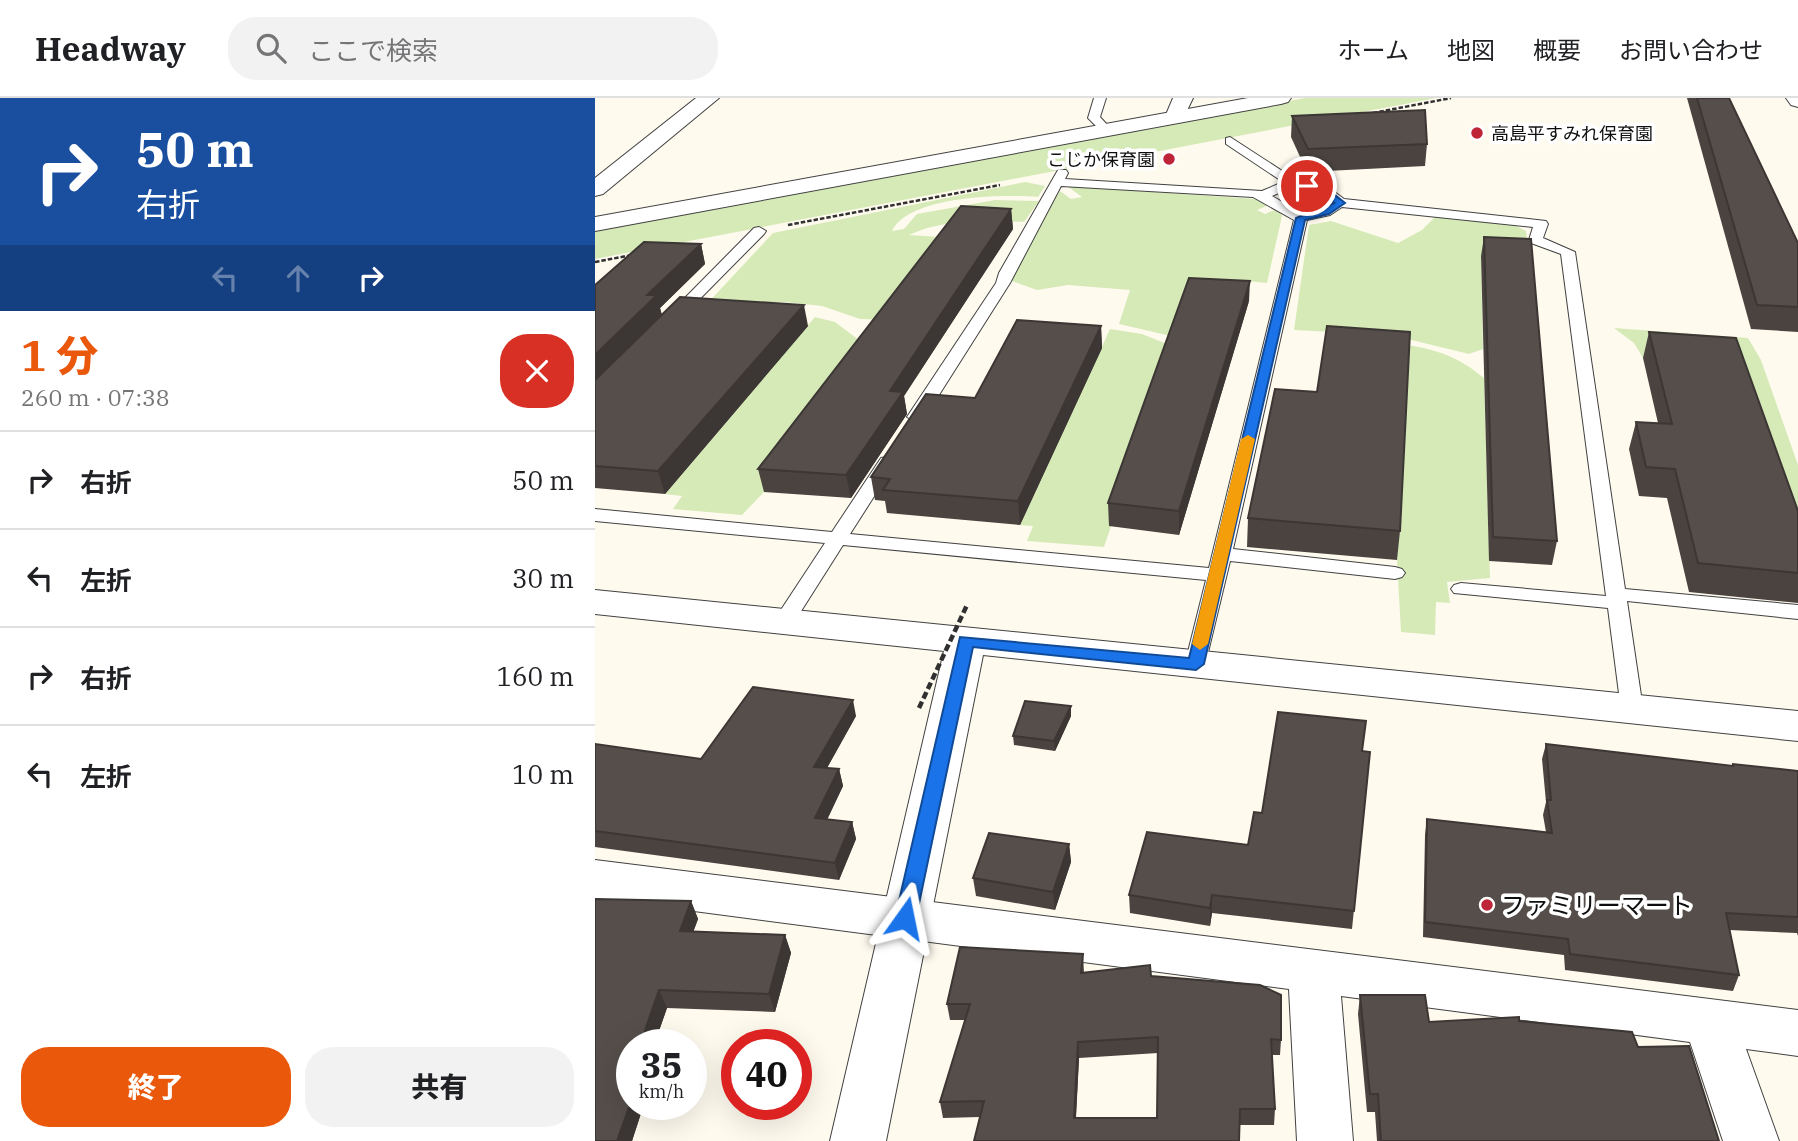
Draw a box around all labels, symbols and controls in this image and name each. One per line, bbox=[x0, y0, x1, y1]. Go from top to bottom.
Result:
search box bbox=[228, 17, 718, 80]
text: Headway bbox=[35, 27, 186, 70]
icon: search bbox=[252, 29, 290, 67]
text: ここで検索 bbox=[308, 33, 438, 67]
text: ホーム bbox=[1338, 34, 1409, 66]
text: 地図 bbox=[1447, 34, 1495, 66]
text: 概要 bbox=[1533, 34, 1581, 66]
text: お問い合わせ bbox=[1619, 34, 1763, 66]
text: 50 m bbox=[136, 117, 254, 180]
place label: 高島平すみれ保育園 bbox=[1491, 122, 1653, 145]
marker: 高島平すみれ保育園 bbox=[1469, 125, 1485, 141]
icon: right bbox=[21, 126, 112, 217]
place label: こじか保育園 bbox=[1047, 148, 1155, 171]
marker: こじか保育園 bbox=[1161, 151, 1177, 167]
pin bbox=[1277, 156, 1337, 216]
icon: arrive bbox=[1288, 167, 1326, 205]
text: 右折 bbox=[136, 183, 200, 225]
icon: left bbox=[206, 259, 244, 297]
icon: ahead bbox=[279, 259, 317, 297]
icon: right bbox=[352, 259, 390, 297]
text: 1 分 bbox=[21, 328, 98, 383]
button: close bbox=[500, 334, 574, 408]
text: 260 m · 07:38 bbox=[21, 382, 170, 412]
icon: right bbox=[21, 461, 59, 499]
text: 50 m bbox=[512, 463, 574, 497]
text: 右折 bbox=[80, 465, 132, 499]
icon: left bbox=[21, 559, 59, 597]
text: 30 m bbox=[512, 561, 574, 595]
text: 左折 bbox=[80, 563, 132, 597]
icon: right bbox=[21, 657, 59, 695]
text: 160 m bbox=[496, 659, 574, 693]
text: 右折 bbox=[80, 661, 132, 695]
icon: left bbox=[21, 755, 59, 793]
text: 10 m bbox=[512, 757, 574, 791]
text: 左折 bbox=[80, 759, 132, 793]
position arrow bbox=[868, 881, 942, 955]
place label: ファミリーマート bbox=[1501, 889, 1693, 921]
marker: ファミリーマート bbox=[1479, 897, 1495, 913]
speed limit sign: 40 bbox=[721, 1029, 812, 1120]
text: 35 bbox=[640, 1042, 683, 1088]
button: 終了 bbox=[21, 1047, 291, 1127]
button: 共有 bbox=[305, 1047, 574, 1127]
text: km/h bbox=[639, 1080, 684, 1103]

